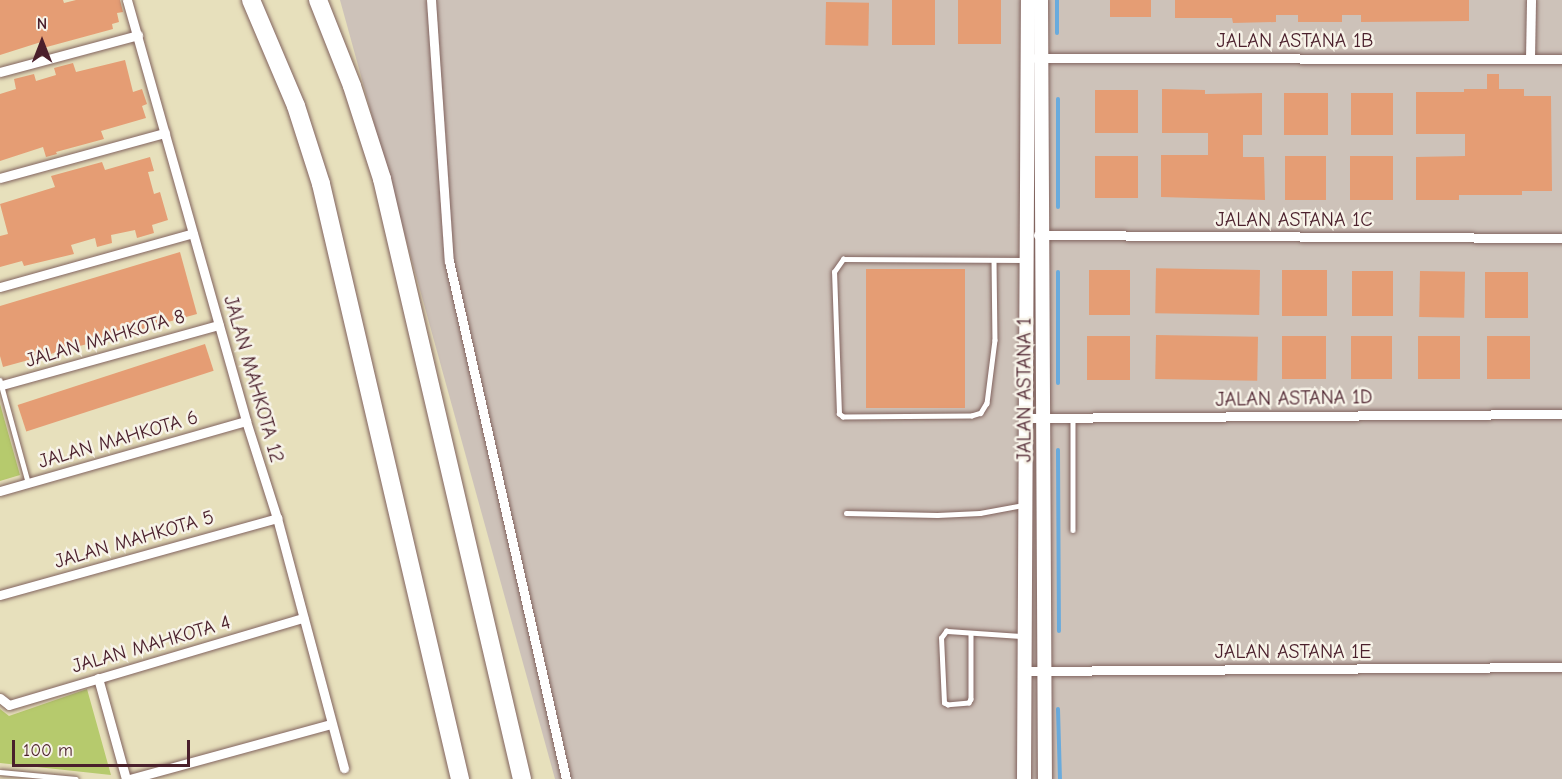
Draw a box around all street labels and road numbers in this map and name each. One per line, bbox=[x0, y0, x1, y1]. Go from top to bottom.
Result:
street label: JALAN ASTANA 1B bbox=[1217, 28, 1373, 52]
street label: JALAN ASTANA 1C bbox=[1216, 207, 1372, 231]
street label: JALAN MAHKOTA 12 bbox=[219, 293, 289, 465]
street label: JALAN MAHKOTA 8 bbox=[23, 304, 187, 372]
street label: JALAN ASTANA 1 bbox=[1012, 318, 1036, 462]
street label: JALAN ASTANA 1D bbox=[1215, 385, 1373, 411]
street label: JALAN MAHKOTA 6 bbox=[35, 405, 201, 473]
street label: JALAN MAHKOTA 5 bbox=[51, 505, 217, 573]
street label: JALAN MAHKOTA 4 bbox=[69, 610, 233, 678]
street label: JALAN ASTANA 1E bbox=[1215, 639, 1371, 663]

